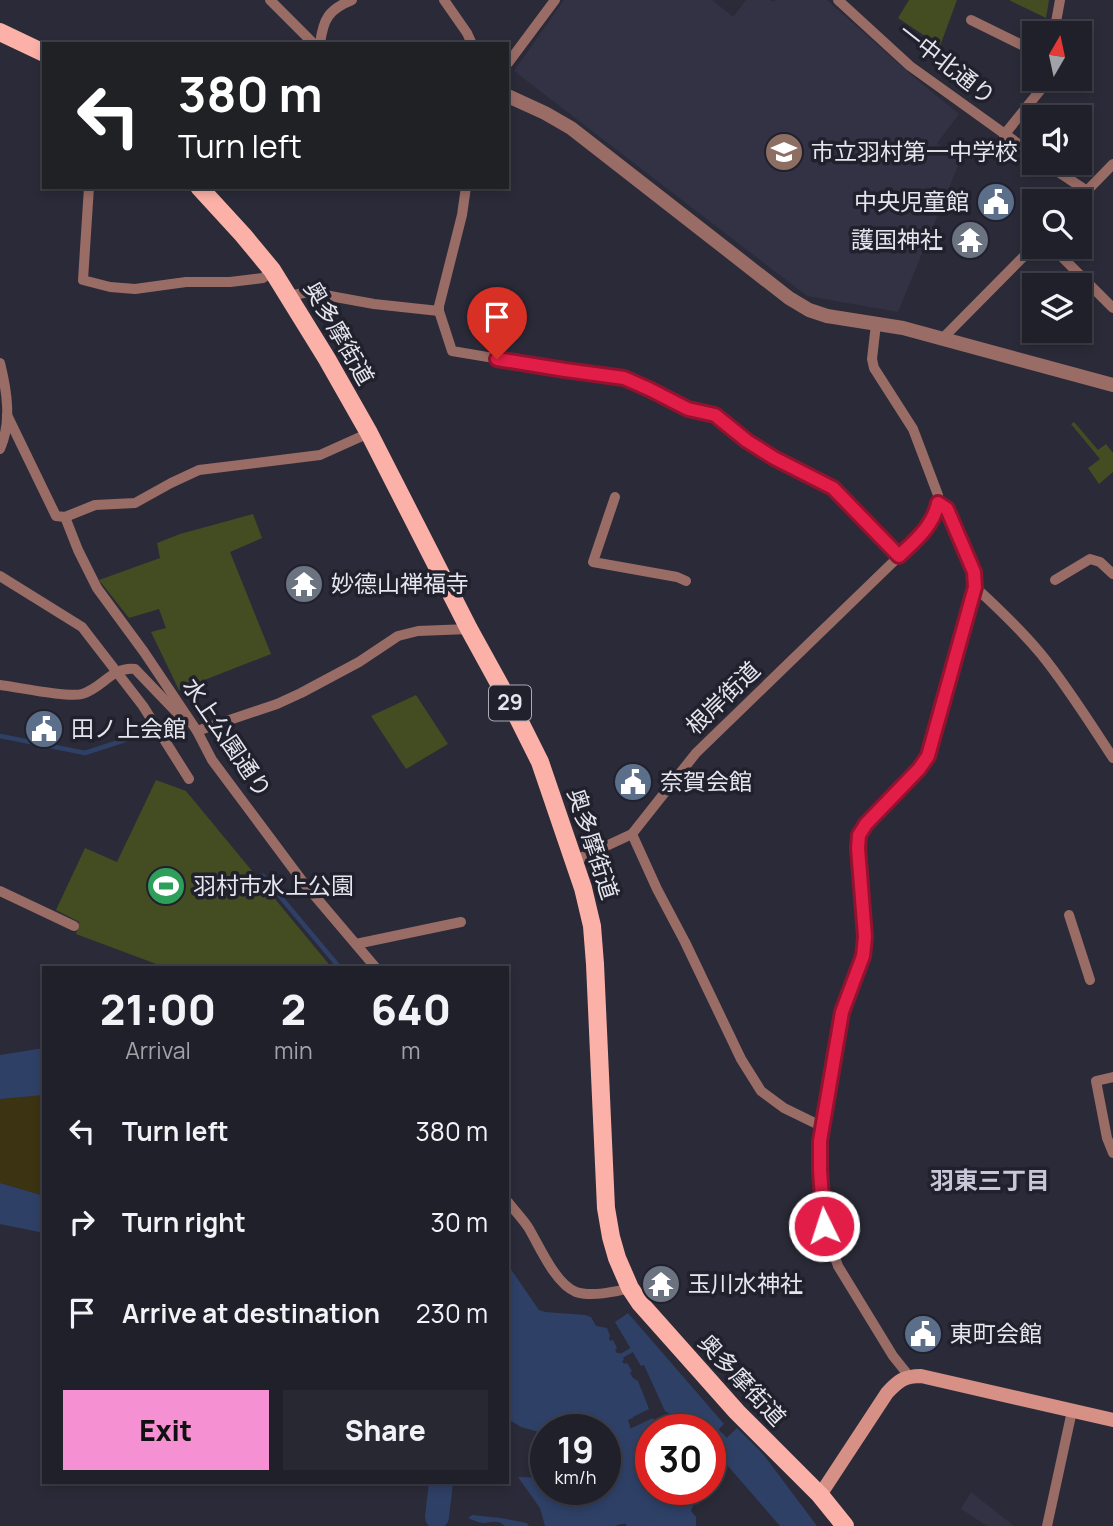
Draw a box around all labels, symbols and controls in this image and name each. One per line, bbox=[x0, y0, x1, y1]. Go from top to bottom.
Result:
street label: 一中北通り bbox=[892, 15, 1003, 111]
north arrow bbox=[1022, 21, 1092, 91]
map controls bbox=[1022, 21, 1092, 343]
text: 380 m bbox=[178, 60, 323, 127]
icon: left bbox=[63, 70, 154, 161]
button: sound bbox=[1022, 105, 1092, 175]
text: Turn left bbox=[178, 124, 302, 168]
school or university icon: 市立羽村第一中学校 bbox=[763, 131, 805, 173]
place label: 市立羽村第一中学校 bbox=[811, 135, 1018, 167]
public building icon: 中央児童館 bbox=[975, 181, 1017, 223]
place label: 中央児童館 bbox=[854, 185, 969, 217]
button: search bbox=[1022, 189, 1092, 259]
temple icon: 護国神社 bbox=[949, 219, 991, 261]
place label: 護国神社 bbox=[851, 223, 943, 255]
button: layers bbox=[1022, 273, 1092, 343]
street label: 奥多摩街道 bbox=[297, 275, 382, 390]
pin bbox=[467, 287, 527, 359]
icon: arrive bbox=[478, 298, 516, 336]
temple icon: 妙德山禅福寺 bbox=[283, 563, 325, 605]
place label: 妙德山禅福寺 bbox=[331, 567, 469, 599]
street label: 根岸街道 bbox=[678, 654, 767, 741]
street label: 水上公園通り bbox=[176, 671, 280, 804]
road number: 29 bbox=[489, 686, 531, 720]
public building icon: 田ノ上会館 bbox=[23, 708, 65, 750]
place label: 田ノ上会館 bbox=[71, 712, 186, 744]
public building icon: 奈賀会館 bbox=[612, 761, 654, 803]
place label: 奈賀会館 bbox=[660, 765, 752, 797]
street label: 奥多摩街道 bbox=[561, 784, 627, 903]
sports icon: 羽村市水上公園 bbox=[145, 865, 187, 907]
place label: 羽村市水上公園 bbox=[193, 869, 354, 901]
text: 21:00 bbox=[100, 980, 216, 1038]
text: 2 bbox=[281, 980, 306, 1038]
text: 640 bbox=[371, 980, 451, 1038]
text: Arrival bbox=[125, 1034, 191, 1066]
text: min bbox=[274, 1034, 313, 1066]
text: m bbox=[401, 1034, 421, 1066]
icon: left bbox=[63, 1112, 101, 1150]
text: Turn left bbox=[122, 1113, 229, 1149]
text: 380 m bbox=[415, 1113, 488, 1149]
district label: 羽東三丁目 bbox=[930, 1163, 1050, 1196]
position arrow bbox=[787, 1189, 861, 1263]
icon: right bbox=[63, 1203, 101, 1241]
text: Turn right bbox=[122, 1204, 246, 1240]
text: 30 m bbox=[431, 1204, 488, 1240]
temple icon: 玉川水神社 bbox=[640, 1263, 682, 1305]
place label: 玉川水神社 bbox=[688, 1267, 803, 1299]
icon: arrive bbox=[63, 1294, 101, 1332]
text: Arrive at destination bbox=[122, 1295, 380, 1331]
text: 230 m bbox=[416, 1295, 488, 1331]
public building icon: 東町会館 bbox=[902, 1313, 944, 1355]
place label: 東町会館 bbox=[950, 1317, 1042, 1349]
street label: 奥多摩街道 bbox=[692, 1326, 794, 1432]
button: Exit bbox=[63, 1390, 269, 1470]
button: Share bbox=[283, 1390, 488, 1470]
speed limit sign: 30 bbox=[635, 1414, 726, 1505]
text: 19 bbox=[557, 1426, 594, 1474]
text: km/h bbox=[555, 1465, 596, 1489]

